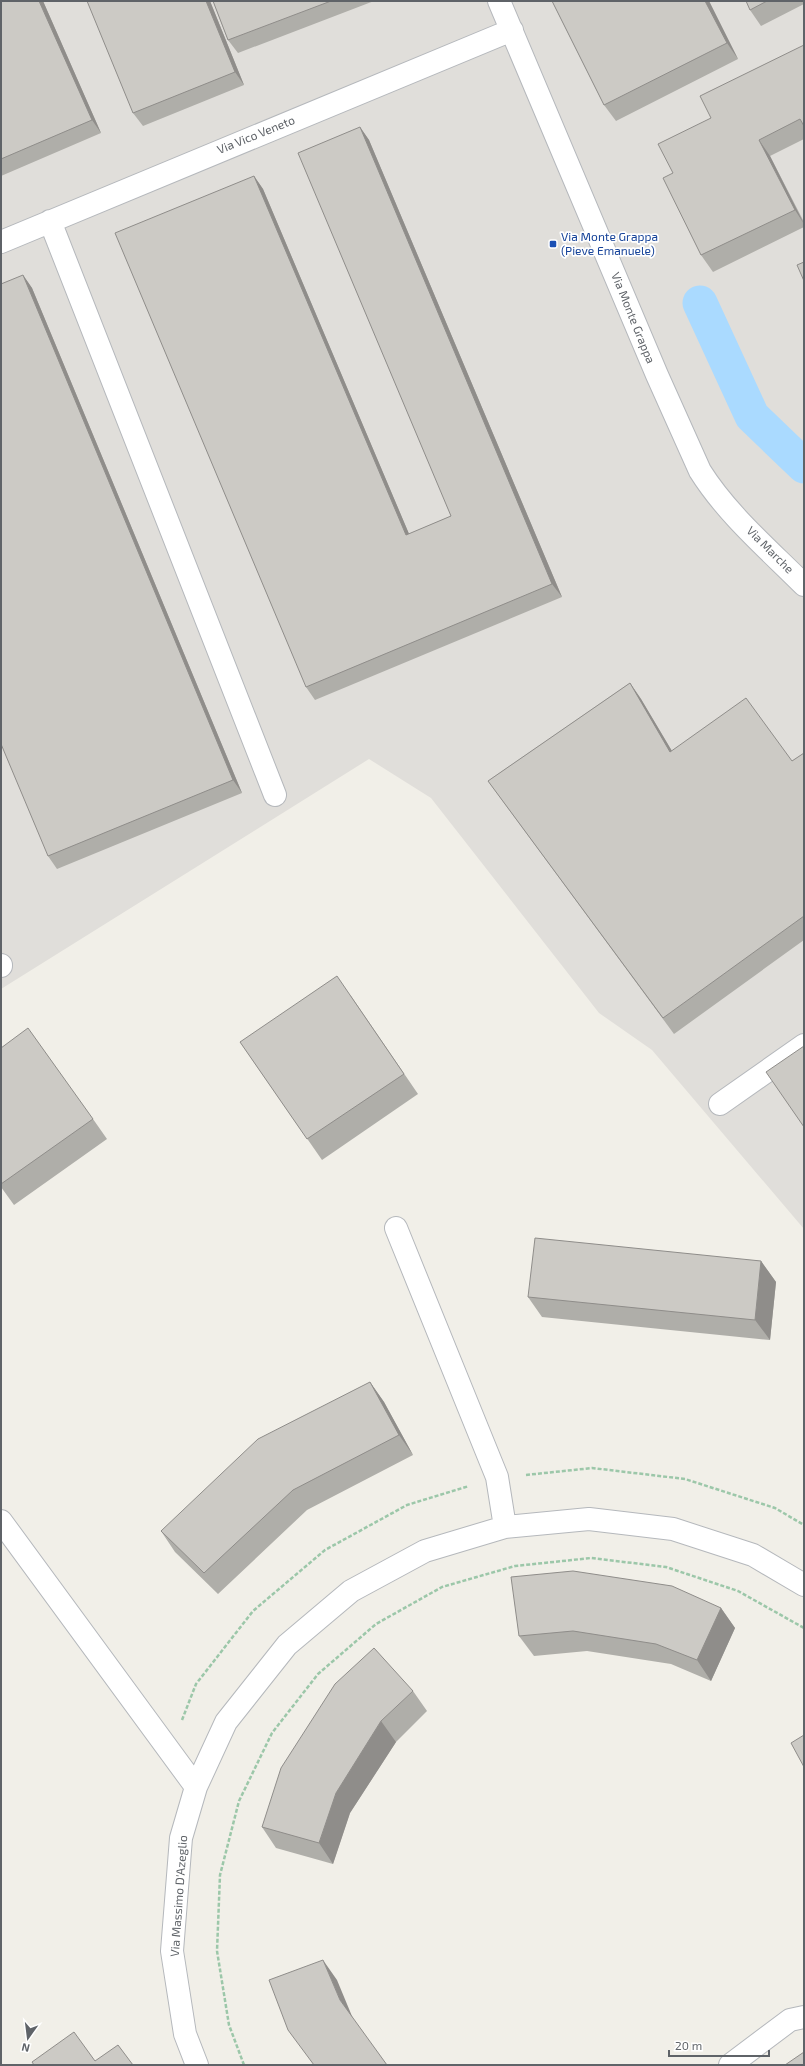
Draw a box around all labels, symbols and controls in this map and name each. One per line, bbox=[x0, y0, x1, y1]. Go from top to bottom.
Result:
street label: Via Vico Veneto bbox=[215, 112, 297, 156]
place label: Via Monte Grappa (Pieve Emanuele) bbox=[561, 229, 658, 257]
marker: Via Monte Grappa (Pieve Emanuele) bbox=[548, 239, 558, 249]
street label: Via Monte Grappa bbox=[609, 270, 659, 365]
street label: Via Marche bbox=[744, 523, 797, 576]
street label: Via Massimo D'Azeglio bbox=[167, 1834, 189, 1957]
north arrow bbox=[8, 2018, 48, 2058]
scale bar bbox=[669, 2032, 769, 2058]
text: 20 m bbox=[675, 2038, 702, 2052]
text: N bbox=[20, 2041, 31, 2055]

